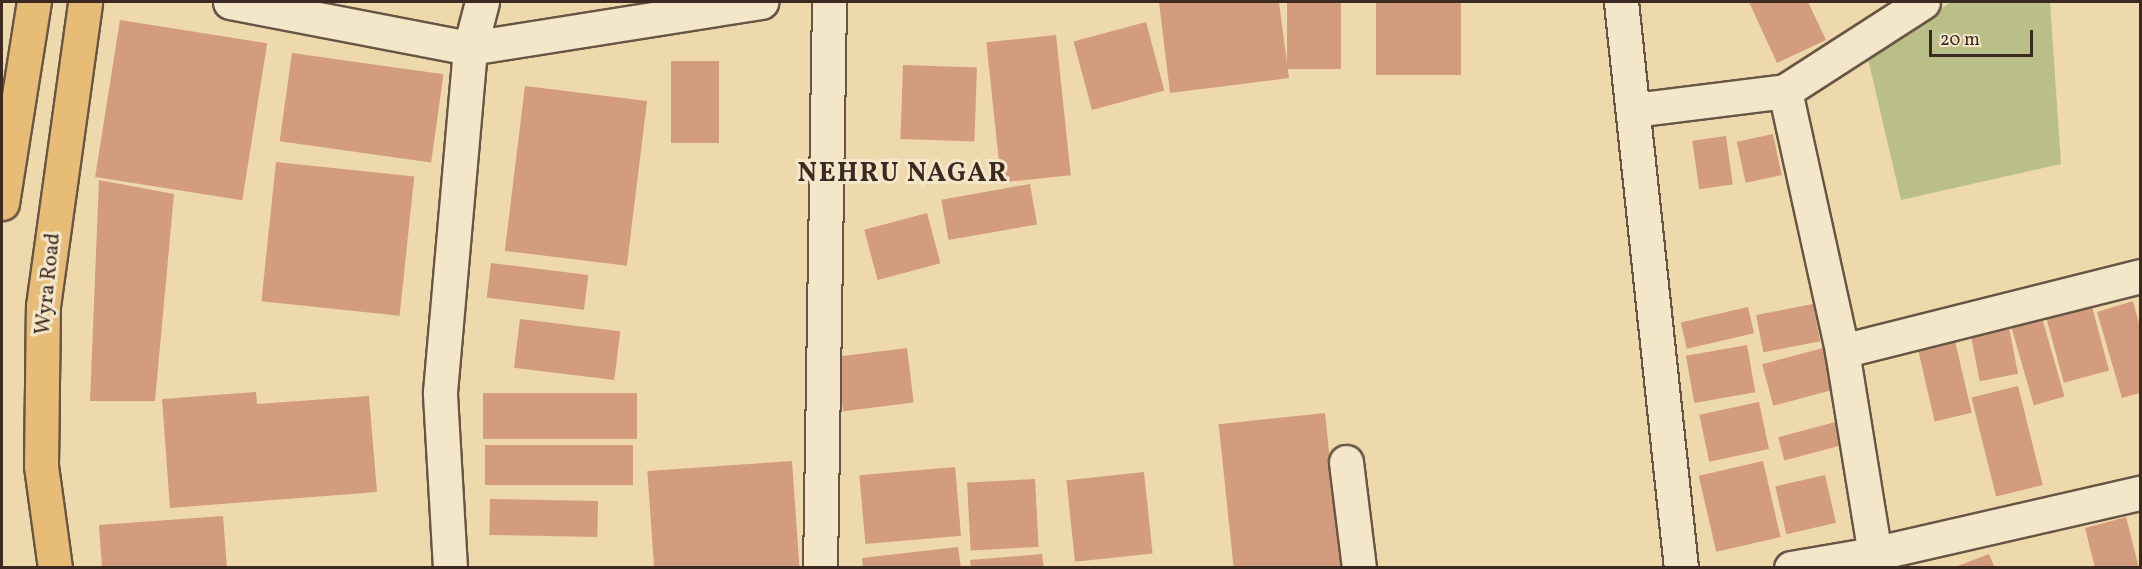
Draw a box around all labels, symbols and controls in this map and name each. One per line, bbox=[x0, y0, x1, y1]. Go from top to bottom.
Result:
scale bar bbox=[1932, 18, 2036, 56]
text: 20 m bbox=[1940, 28, 1980, 53]
district label: NEHRU NAGAR bbox=[798, 159, 1008, 191]
street label: Wyra Road bbox=[31, 232, 67, 336]

